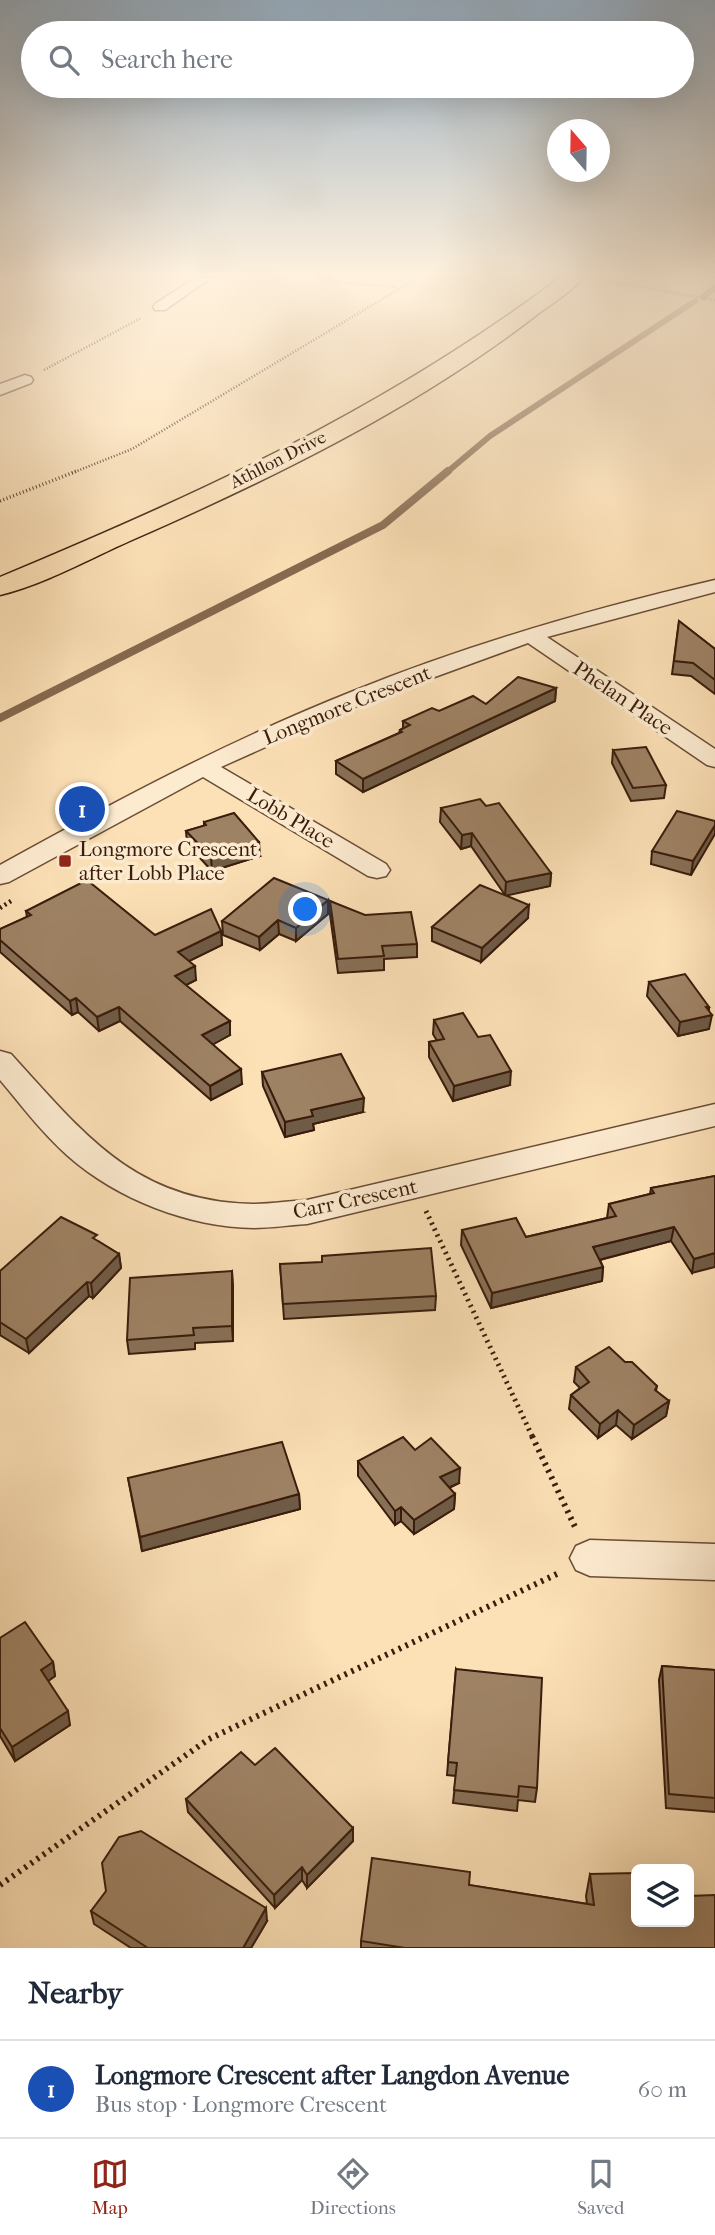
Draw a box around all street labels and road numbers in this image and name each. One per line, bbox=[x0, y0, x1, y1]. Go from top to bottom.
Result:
street label: Athllon Drive bbox=[225, 427, 330, 494]
street label: Phelan Place bbox=[569, 656, 677, 740]
street label: Longmore Crescent bbox=[260, 660, 435, 750]
street label: Lobb Place bbox=[243, 783, 339, 853]
street label: Carr Crescent bbox=[291, 1174, 420, 1224]

